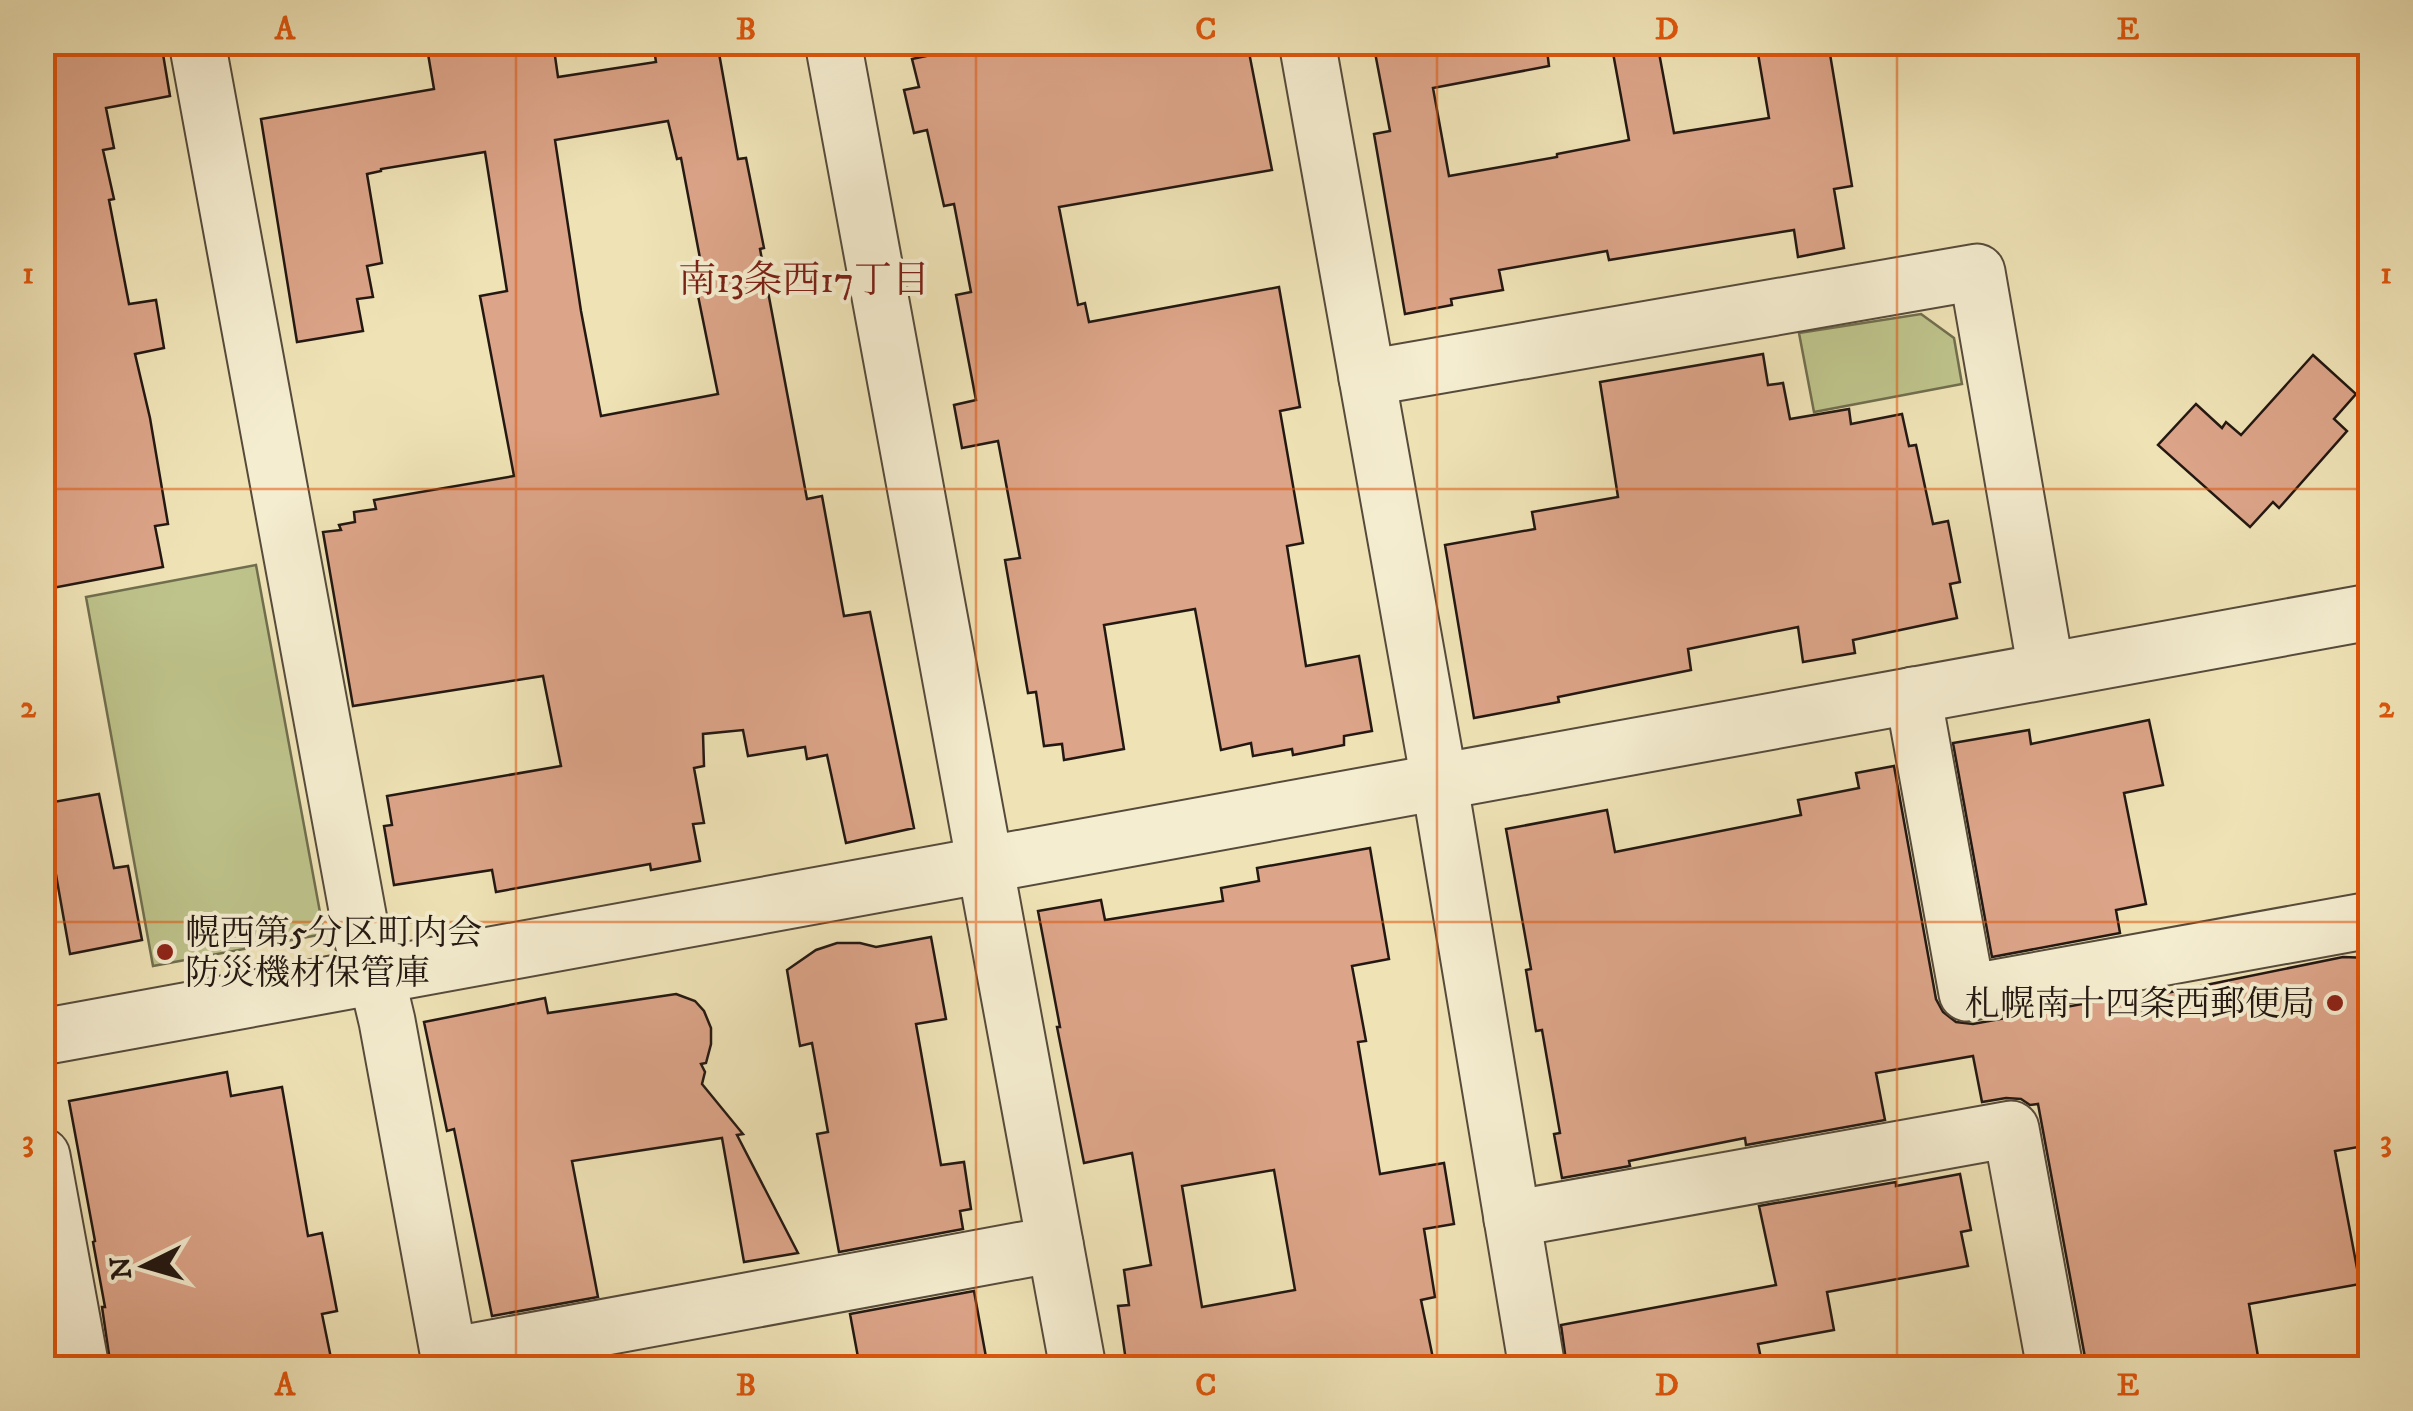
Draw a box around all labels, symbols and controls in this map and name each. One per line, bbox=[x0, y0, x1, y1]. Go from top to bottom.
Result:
text: A bbox=[274, 10, 297, 50]
text: B bbox=[736, 10, 756, 50]
text: C bbox=[1195, 10, 1217, 50]
text: D bbox=[1655, 10, 1679, 50]
text: E bbox=[2117, 10, 2140, 50]
text: 1 bbox=[22, 254, 34, 294]
text: 1 bbox=[2380, 254, 2392, 294]
district label: 南13条西17丁目 bbox=[678, 257, 930, 305]
text: 2 bbox=[20, 688, 36, 728]
text: 2 bbox=[2378, 688, 2394, 728]
place label: 幌西第5分区町内会 防災機材保管庫 bbox=[185, 912, 482, 996]
marker: 幌西第5分区町内会 防災機材保管庫 bbox=[154, 941, 176, 963]
place label: 札幌南十四条西郵便局 bbox=[1965, 983, 2315, 1027]
marker: 札幌南十四条西郵便局 bbox=[2324, 992, 2346, 1014]
text: 3 bbox=[22, 1122, 34, 1162]
text: 3 bbox=[2380, 1122, 2392, 1162]
north arrow bbox=[95, 1216, 195, 1316]
text: N bbox=[103, 1255, 140, 1281]
text: A bbox=[274, 1366, 297, 1406]
text: B bbox=[736, 1366, 756, 1406]
text: C bbox=[1195, 1366, 1217, 1406]
text: D bbox=[1655, 1366, 1679, 1406]
text: E bbox=[2117, 1366, 2140, 1406]

